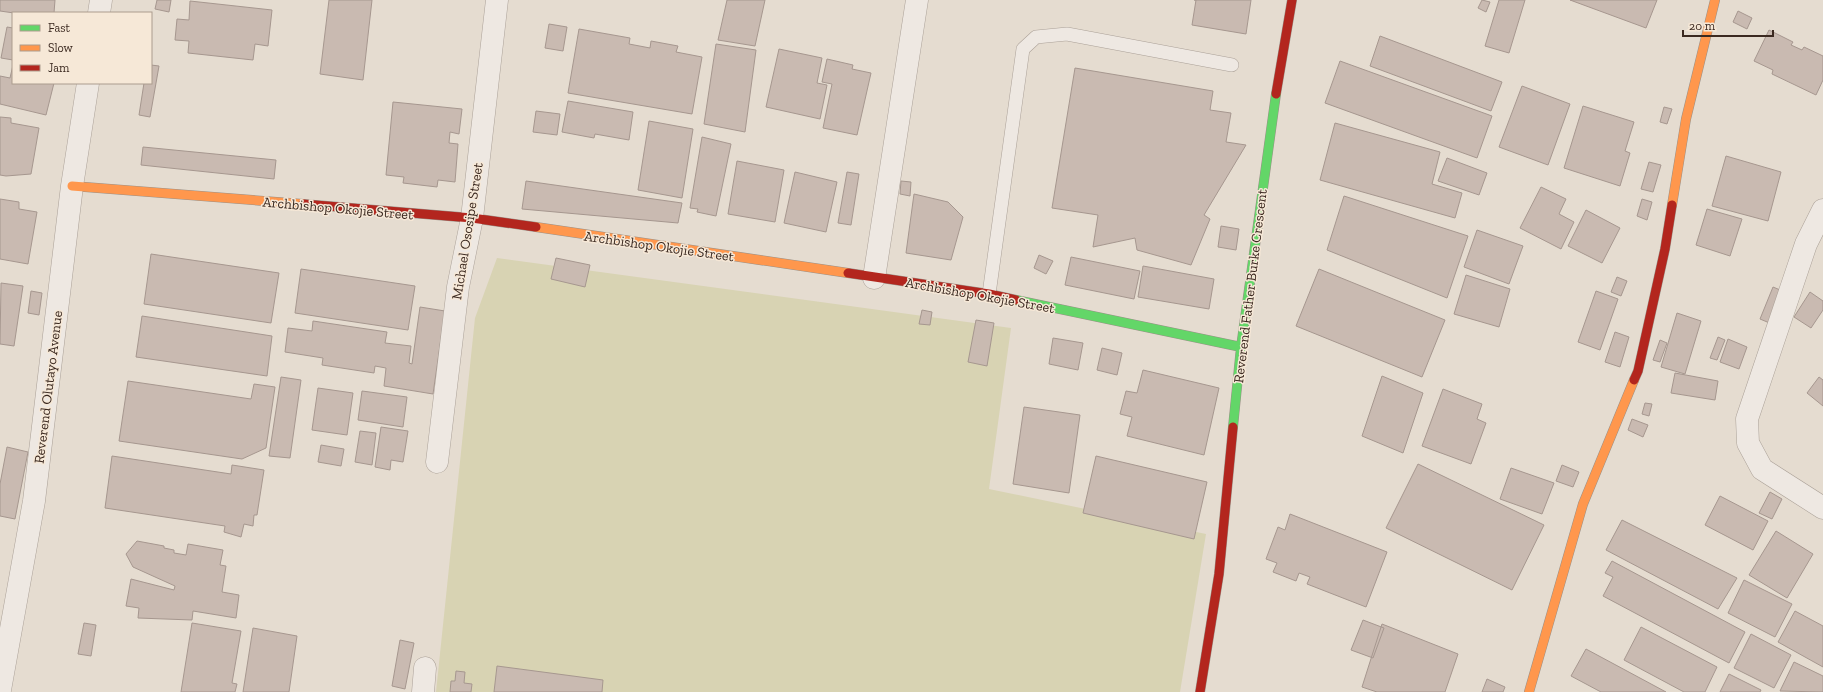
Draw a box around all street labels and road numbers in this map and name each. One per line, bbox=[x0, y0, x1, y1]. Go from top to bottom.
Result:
street label: Michael Ososipe Street bbox=[448, 160, 487, 301]
street label: Reverend Father Burke Crescent bbox=[1230, 187, 1271, 384]
street label: Archbishop Okojie Street bbox=[262, 193, 415, 224]
street label: Archbishop Okojie Street bbox=[583, 228, 736, 266]
street label: Archbishop Okojie Street bbox=[904, 274, 1057, 317]
street label: Reverend Olutayo Avenue bbox=[31, 309, 66, 465]

